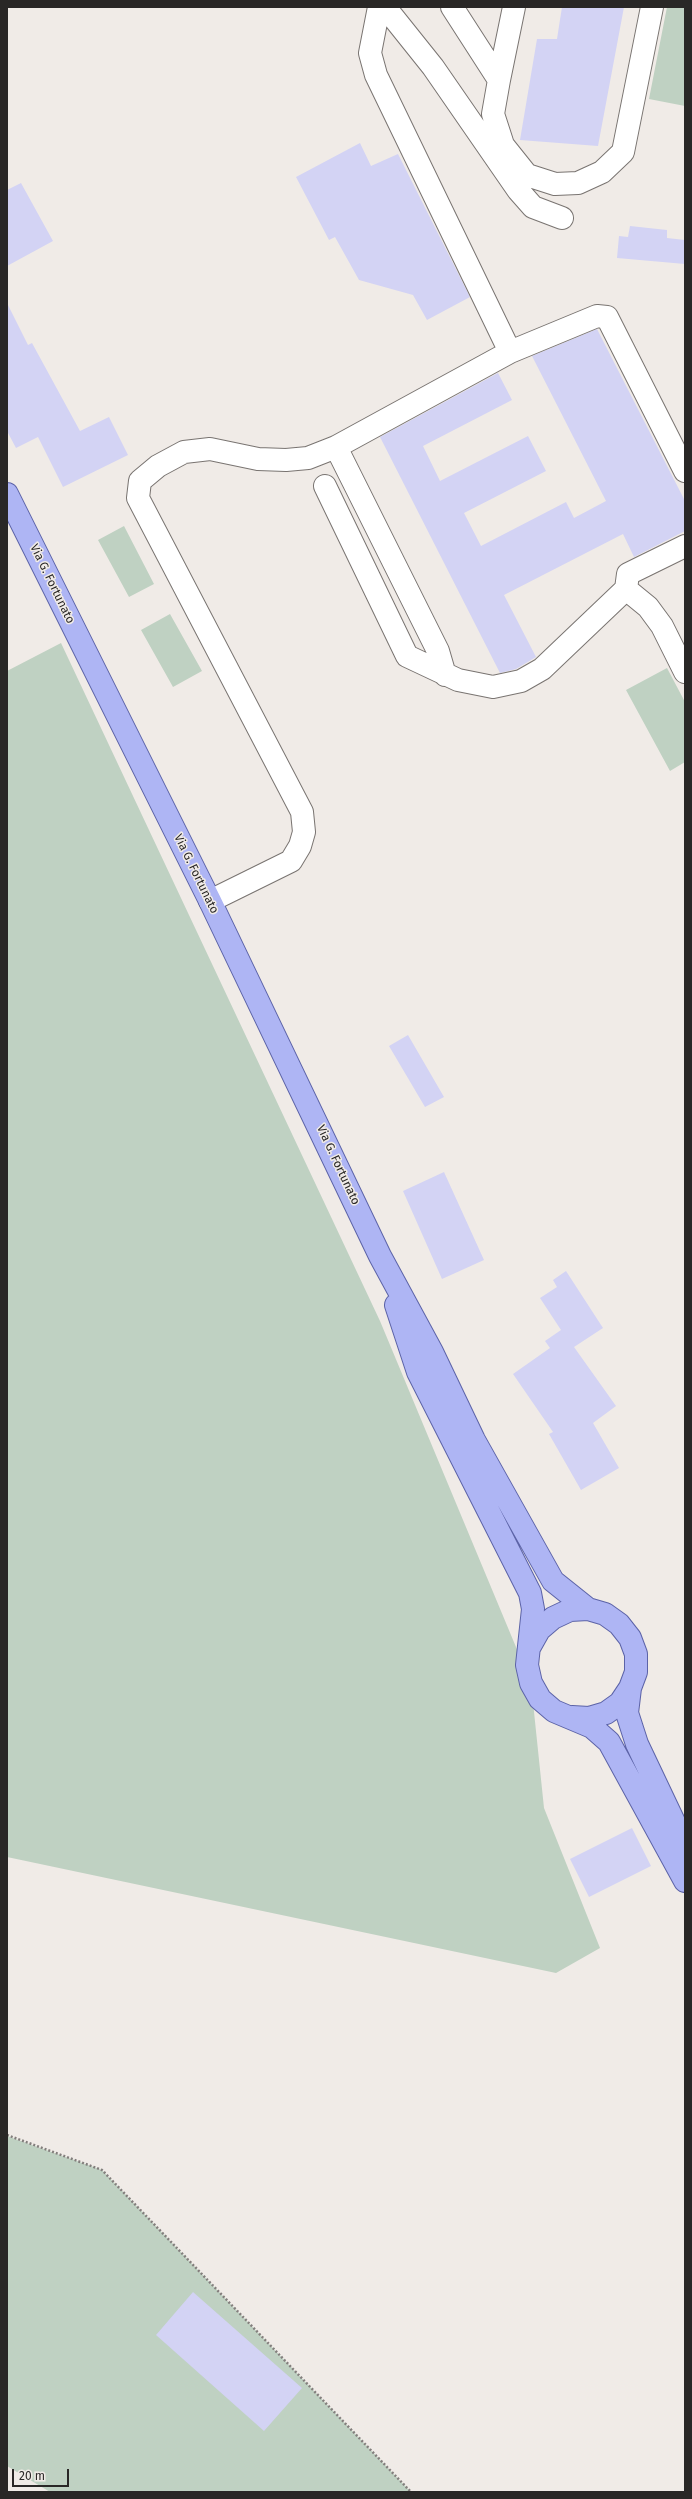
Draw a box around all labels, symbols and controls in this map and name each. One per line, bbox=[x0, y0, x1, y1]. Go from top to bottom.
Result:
street label: Via G. Fortunato bbox=[27, 542, 77, 626]
street label: Via G. Fortunato bbox=[171, 832, 221, 916]
street label: Via G. Fortunato bbox=[313, 1123, 363, 1207]
scale bar bbox=[14, 2461, 71, 2487]
text: 20 m bbox=[19, 2469, 45, 2483]

